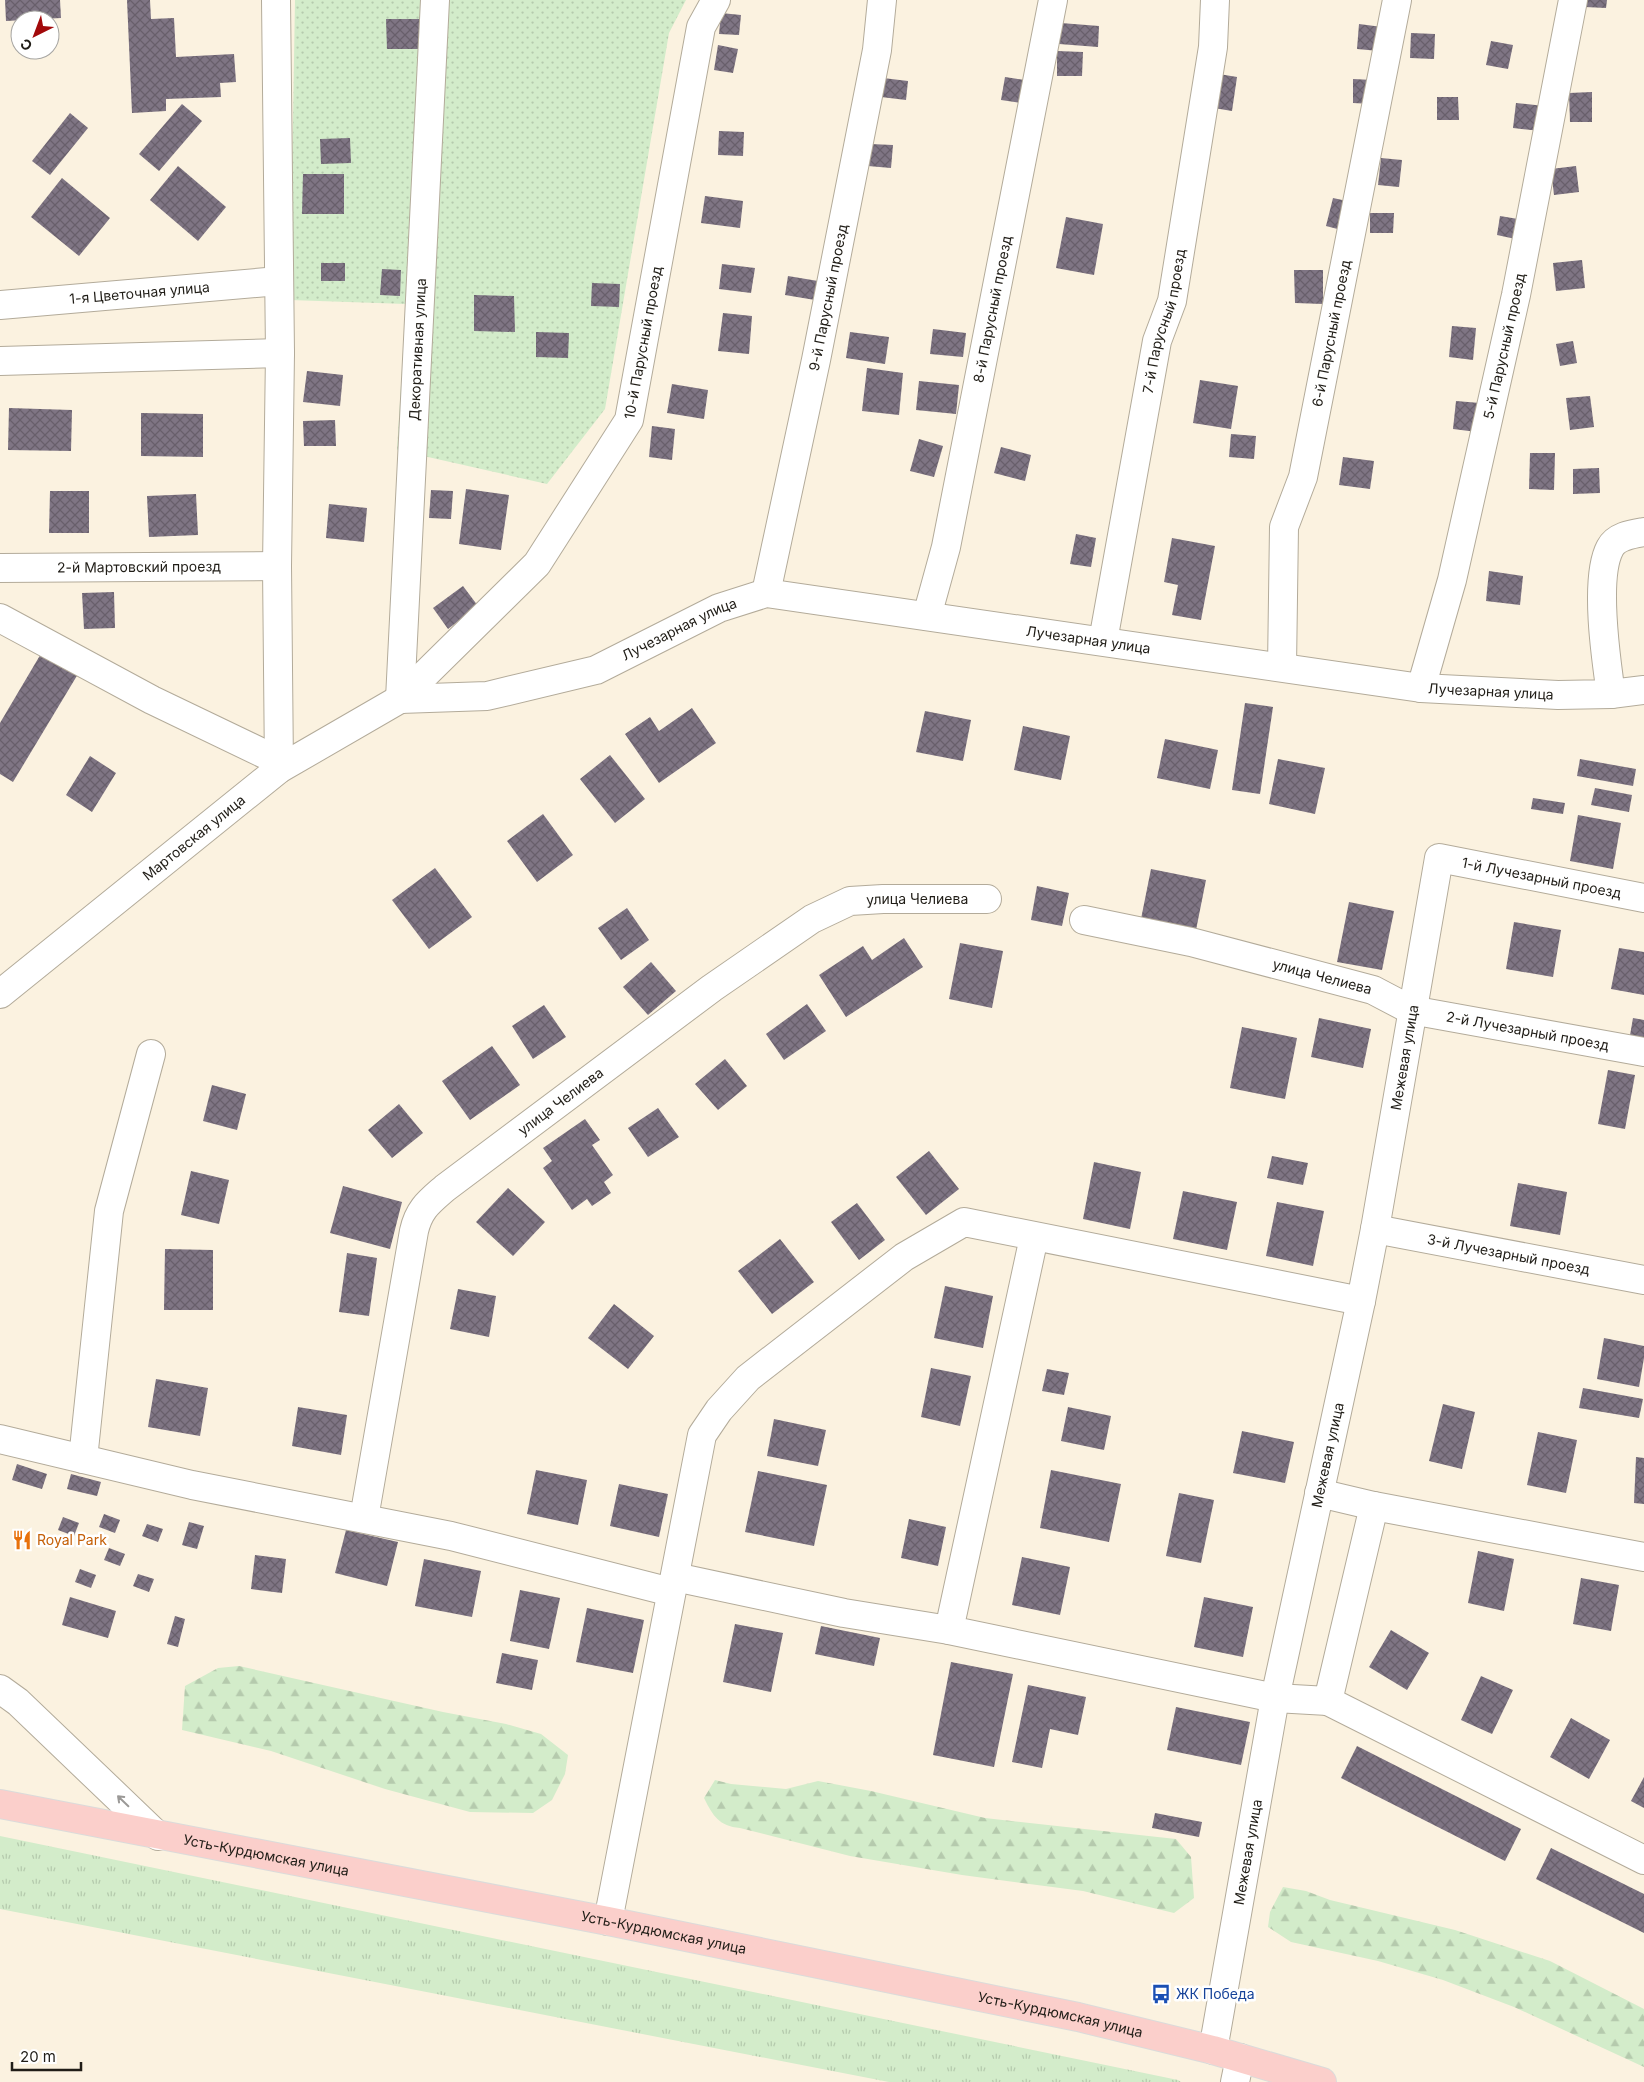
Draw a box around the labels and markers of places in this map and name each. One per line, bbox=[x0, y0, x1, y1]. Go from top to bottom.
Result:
restaurant icon: Royal Park bbox=[11, 1529, 33, 1551]
place label: Royal Park bbox=[37, 1531, 107, 1548]
bus stop icon: ЖК Победа bbox=[1150, 1983, 1172, 2005]
place label: ЖК Победа bbox=[1176, 1985, 1255, 2002]

